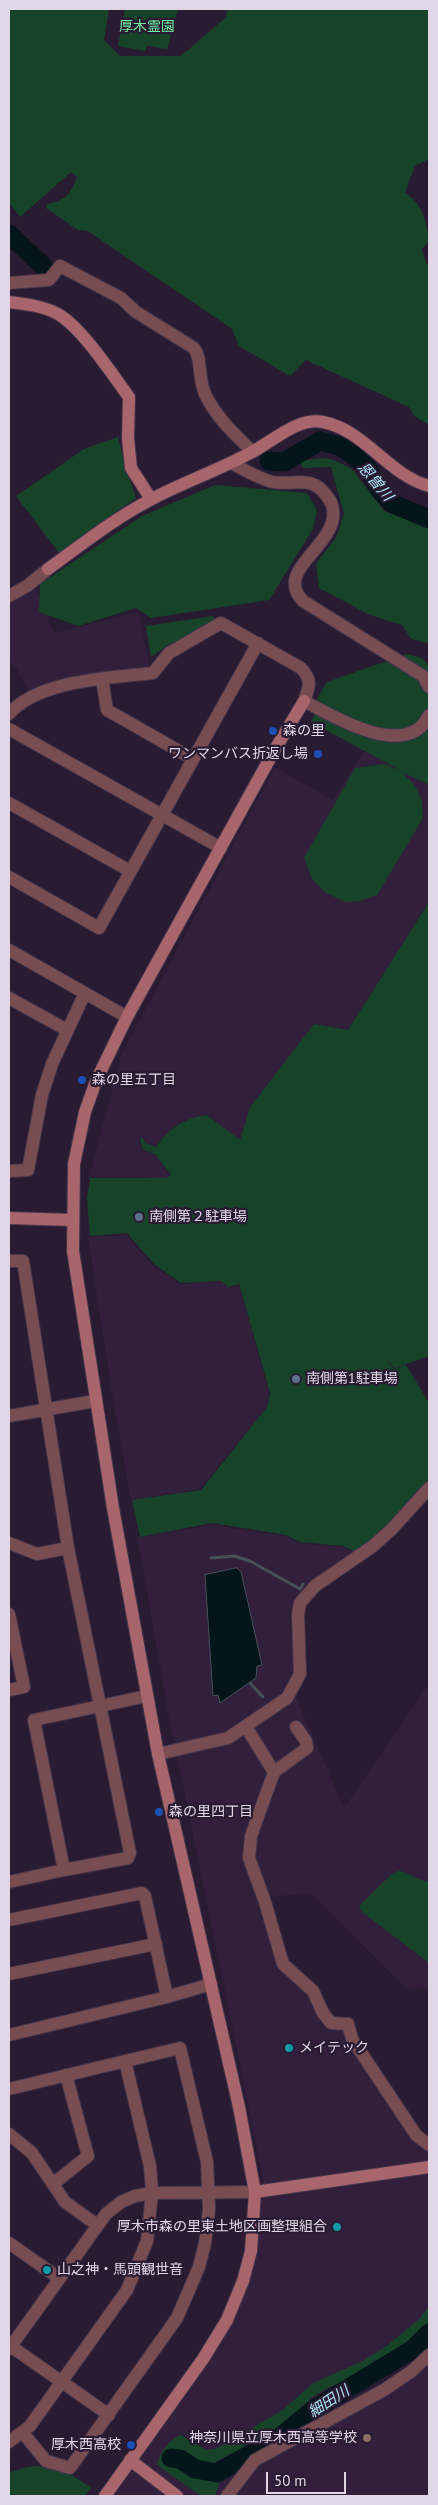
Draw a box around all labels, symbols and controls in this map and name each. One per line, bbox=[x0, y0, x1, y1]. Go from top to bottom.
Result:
park label: 厚木霊園 bbox=[119, 19, 175, 35]
water label: 恩曽川 bbox=[354, 459, 396, 505]
place label: 森の里 bbox=[283, 723, 325, 739]
marker: 森の里 bbox=[267, 725, 279, 737]
place label: ワンマンバス折返し場 bbox=[168, 746, 308, 762]
marker: ワンマンバス折返し場 bbox=[312, 748, 324, 760]
place label: 森の里五丁目 bbox=[92, 1072, 176, 1088]
marker: 森の里五丁目 bbox=[76, 1074, 88, 1086]
place label: 南側第２駐車場 bbox=[149, 1209, 247, 1225]
marker: 南側第２駐車場 bbox=[133, 1211, 145, 1223]
place label: 南側第1駐車場 bbox=[306, 1371, 398, 1387]
marker: 南側第1駐車場 bbox=[290, 1373, 302, 1385]
place label: 森の里四丁目 bbox=[169, 1804, 253, 1820]
marker: 森の里四丁目 bbox=[153, 1806, 165, 1818]
place label: メイテック bbox=[299, 2040, 369, 2056]
marker: メイテック bbox=[283, 2042, 295, 2054]
place label: 厚木市森の里東土地区画整理組合 bbox=[117, 2219, 327, 2235]
marker: 厚木市森の里東土地区画整理組合 bbox=[331, 2221, 343, 2233]
place label: 山之神・馬頭観世音 bbox=[57, 2262, 183, 2278]
marker: 山之神・馬頭観世音 bbox=[41, 2264, 53, 2276]
water label: 細田川 bbox=[305, 2382, 353, 2422]
place label: 神奈川県立厚木西高等学校 bbox=[189, 2430, 357, 2446]
marker: 神奈川県立厚木西高等学校 bbox=[361, 2432, 373, 2444]
place label: 厚木西高校 bbox=[51, 2437, 121, 2453]
marker: 厚木西高校 bbox=[125, 2439, 137, 2451]
scale bar bbox=[268, 2462, 348, 2494]
text: 50 m bbox=[274, 2471, 307, 2490]

